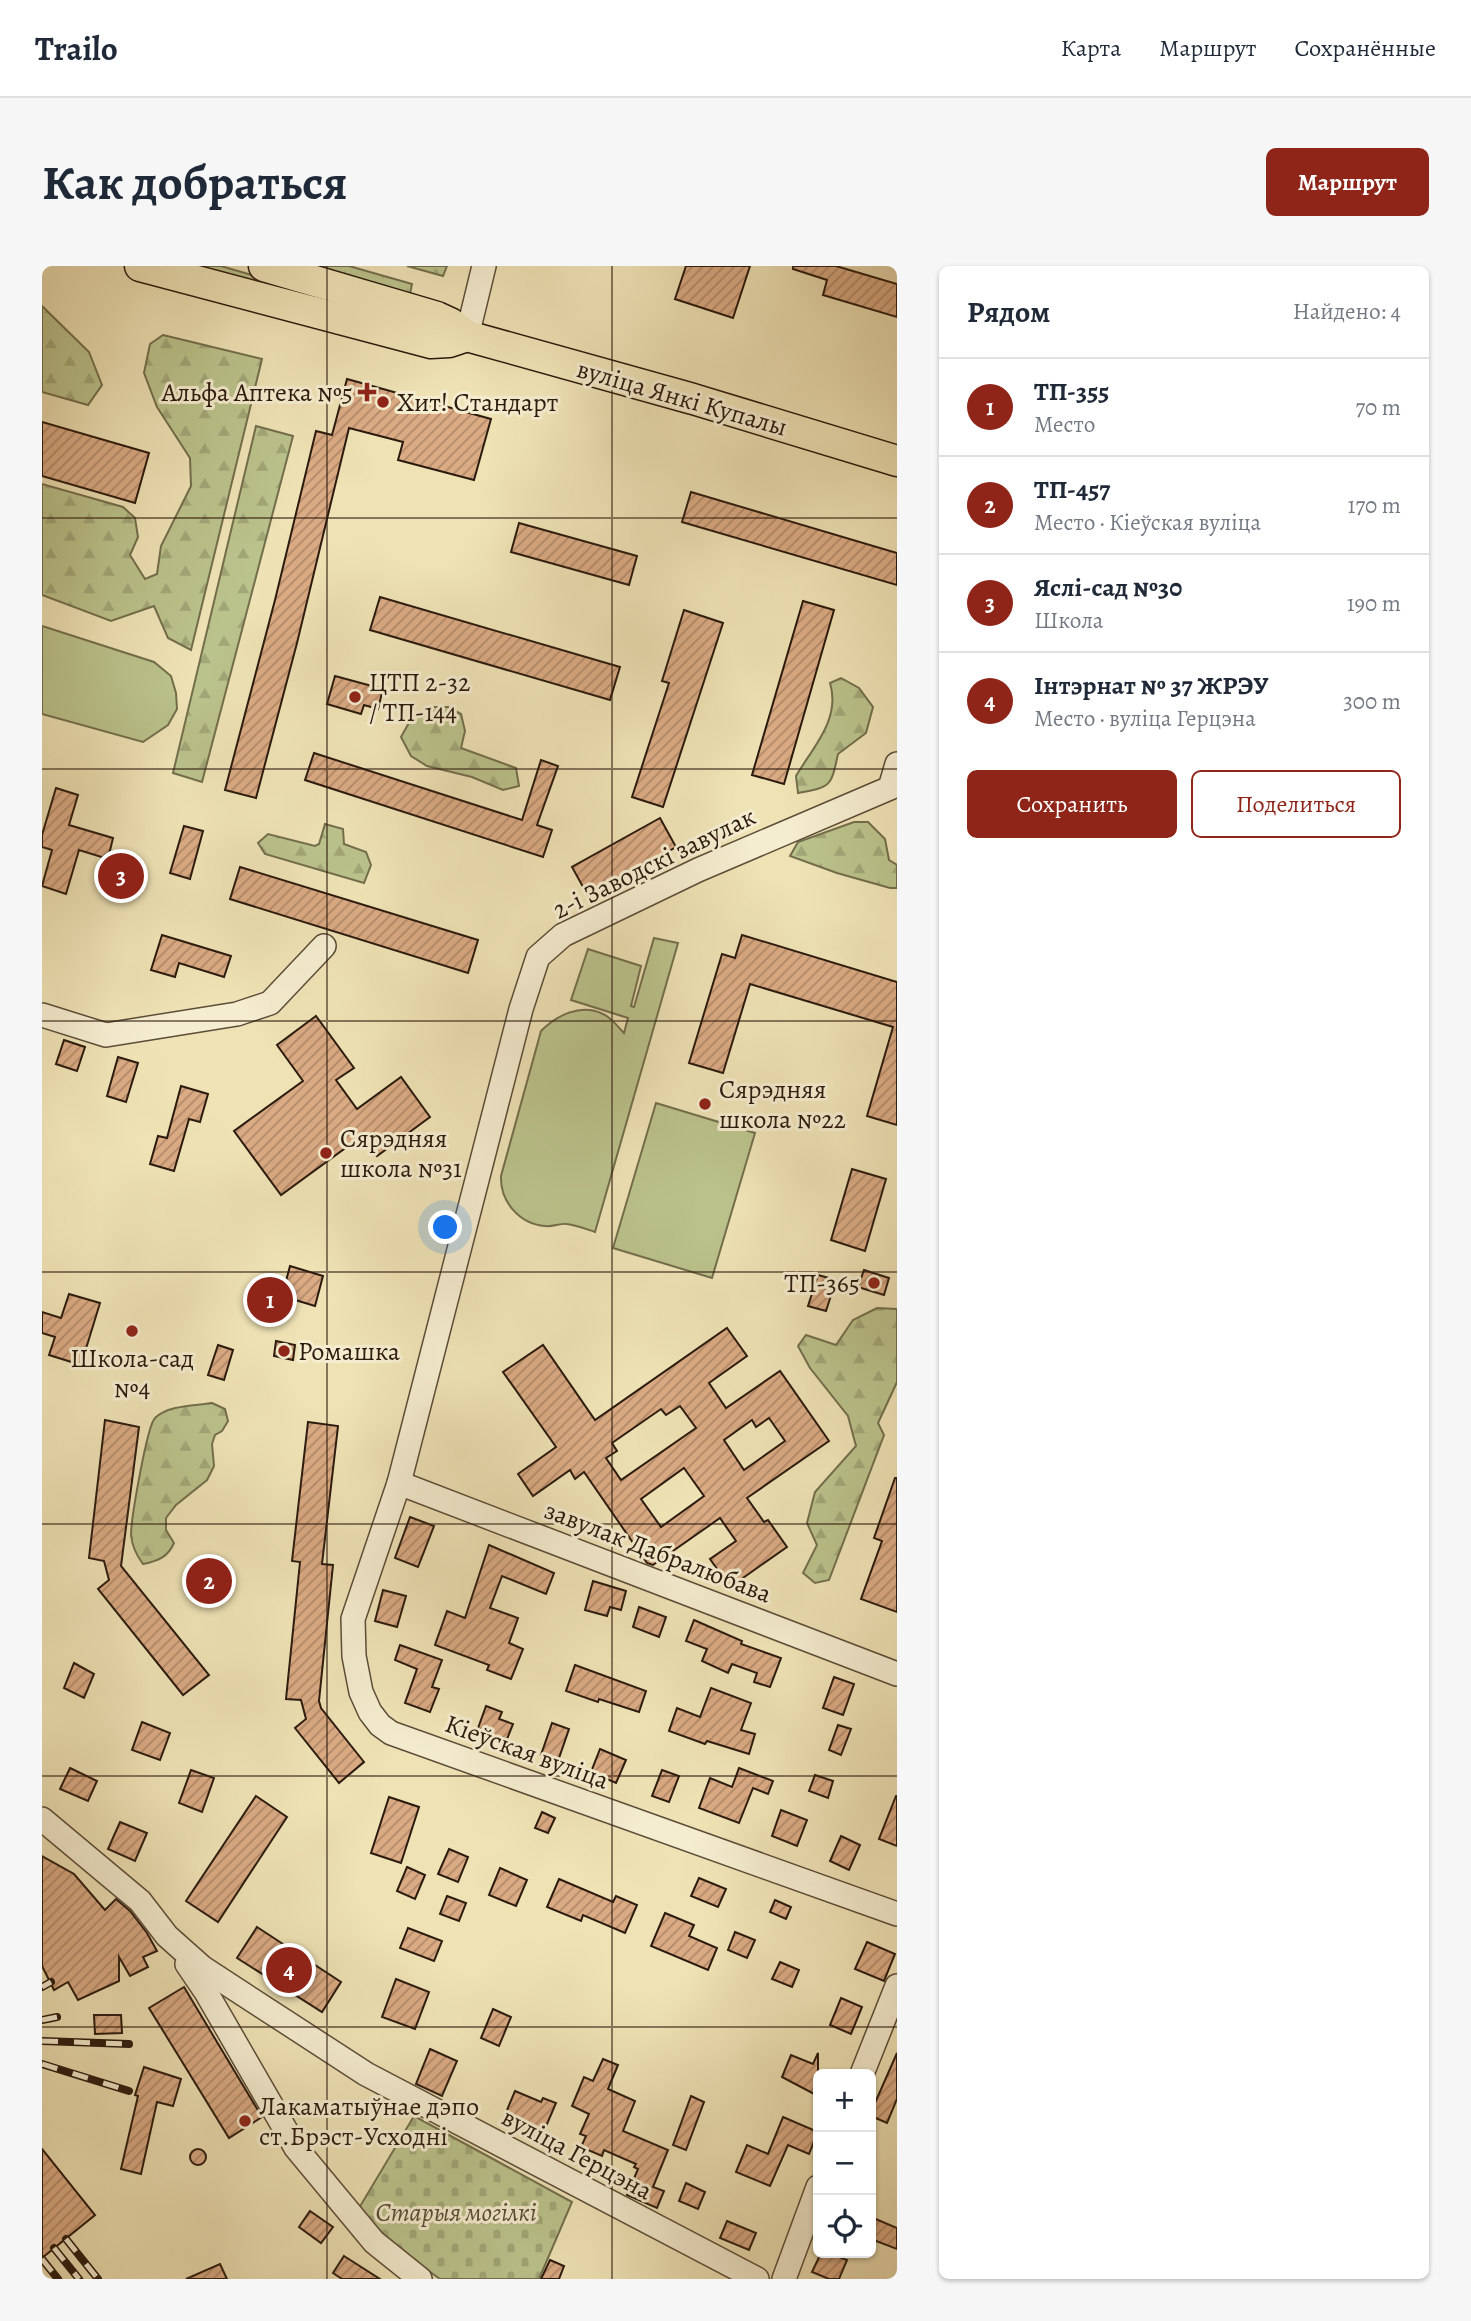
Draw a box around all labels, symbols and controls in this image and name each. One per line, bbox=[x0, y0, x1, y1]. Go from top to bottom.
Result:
text: Trailo bbox=[35, 26, 118, 71]
text: Карта bbox=[1061, 32, 1121, 64]
text: Маршрут bbox=[1159, 32, 1257, 64]
text: Сохранённые bbox=[1295, 32, 1436, 64]
button: Маршрут bbox=[1266, 148, 1429, 216]
text: Как добраться bbox=[42, 149, 348, 216]
text: Рядом bbox=[967, 292, 1050, 332]
text: Найдено: 4 bbox=[1293, 296, 1401, 327]
street label: вуліца Янкі Купалы bbox=[573, 351, 791, 445]
text: ТП-355 bbox=[1034, 374, 1109, 409]
place label: Альфа Аптека №5 bbox=[161, 375, 353, 410]
marker: Альфа Аптека №5 bbox=[359, 384, 375, 400]
place label: Хит! Стандарт bbox=[397, 385, 559, 420]
text: 1 bbox=[986, 392, 994, 423]
text: 70 m bbox=[1355, 392, 1401, 423]
marker: Хит! Стандарт bbox=[375, 394, 391, 410]
text: Место bbox=[1034, 409, 1095, 440]
text: ТП-457 bbox=[1034, 472, 1110, 507]
text: 2 bbox=[984, 490, 996, 521]
text: 170 m bbox=[1348, 490, 1401, 521]
text: Место · Кіеўская вуліца bbox=[1034, 507, 1261, 538]
text: Яслі-сад №30 bbox=[1034, 570, 1182, 605]
text: 3 bbox=[985, 588, 995, 619]
text: 190 m bbox=[1347, 588, 1401, 619]
text: Школа bbox=[1034, 605, 1103, 636]
place label: ЦТП 2-32 / ТП-144 bbox=[369, 665, 470, 730]
text: Інтэрнат № 37 ЖРЭУ bbox=[1034, 668, 1269, 703]
text: 4 bbox=[985, 686, 995, 717]
text: 300 m bbox=[1343, 686, 1401, 717]
marker: ЦТП 2-32 / ТП-144 bbox=[347, 689, 363, 705]
text: Место · вуліца Герцэна bbox=[1034, 703, 1256, 734]
button: Сохранить bbox=[967, 770, 1177, 838]
button: Поделиться bbox=[1191, 770, 1401, 838]
street label: 2-і Заводскі завулак bbox=[547, 799, 761, 927]
pin: 3 bbox=[98, 850, 144, 902]
place label: Сярэдняя школа №22 bbox=[719, 1072, 846, 1137]
marker: Сярэдняя школа №22 bbox=[697, 1096, 713, 1112]
place label: Сярэдняя школа №31 bbox=[340, 1121, 462, 1186]
marker: Сярэдняя школа №31 bbox=[318, 1145, 334, 1161]
your location bbox=[428, 1210, 462, 1244]
place label: ТП-365 bbox=[784, 1266, 860, 1301]
pin: 1 bbox=[247, 1274, 293, 1326]
marker: ТП-365 bbox=[866, 1275, 882, 1291]
marker: Школа-сад №4 bbox=[124, 1323, 140, 1339]
place label: Ромашка bbox=[298, 1334, 400, 1369]
place label: Школа-сад №4 bbox=[70, 1341, 194, 1406]
marker: Ромашка bbox=[276, 1343, 292, 1359]
street label: завулак Дабралюбава bbox=[539, 1493, 777, 1611]
pin: 2 bbox=[186, 1555, 232, 1607]
street label: Кіеўская вуліца bbox=[440, 1706, 614, 1798]
pin: 4 bbox=[266, 1944, 312, 1996]
map controls bbox=[813, 2069, 876, 2258]
button: + bbox=[813, 2069, 876, 2132]
place label: Лакаматыўнае дэпо ст.Брэст-Усходні bbox=[259, 2089, 479, 2154]
street label: вуліца Герцэна bbox=[496, 2100, 659, 2208]
marker: Лакаматыўнае дэпо ст.Брэст-Усходні bbox=[237, 2113, 253, 2129]
button: − bbox=[813, 2132, 876, 2195]
park label: Старыя могілкі bbox=[375, 2195, 537, 2230]
button: locate bbox=[813, 2195, 876, 2258]

